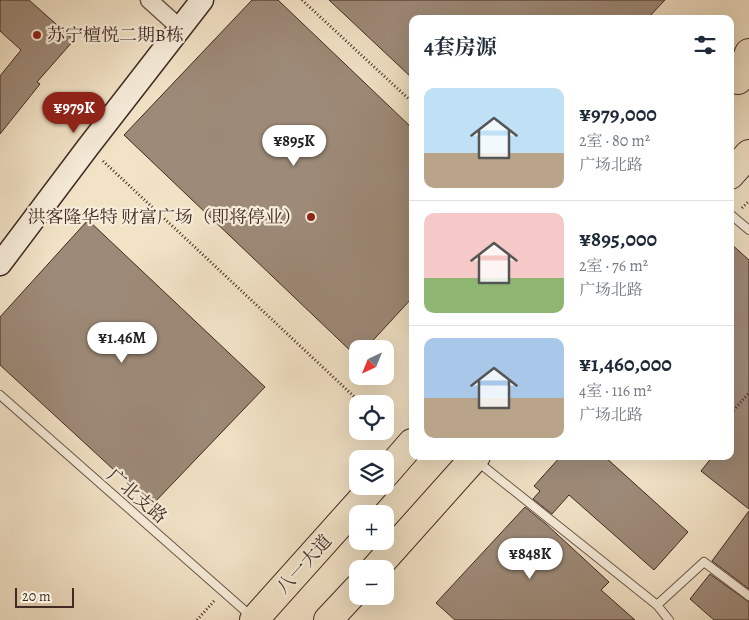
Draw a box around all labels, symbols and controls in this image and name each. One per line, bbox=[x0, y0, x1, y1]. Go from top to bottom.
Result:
place label: 苏宁檀悦二期B栋 bbox=[47, 23, 184, 47]
marker: 苏宁檀悦二期B栋 bbox=[31, 29, 43, 41]
icon: filters bbox=[691, 31, 719, 59]
text: 4套房源 bbox=[424, 33, 497, 61]
pin: ¥979K bbox=[39, 92, 109, 134]
text: ¥979K bbox=[53, 97, 95, 119]
text: ¥979,000 bbox=[579, 100, 657, 128]
icon: home bbox=[464, 108, 524, 168]
pin: ¥895K bbox=[259, 124, 329, 167]
text: ¥895K bbox=[273, 130, 315, 152]
text: 2室 · 80 m² bbox=[579, 130, 650, 152]
text: 广场北路 bbox=[579, 154, 643, 176]
place label: 洪客隆华特 财富广场（即将停业） bbox=[27, 205, 301, 229]
marker: 洪客隆华特 财富广场（即将停业） bbox=[305, 211, 317, 223]
text: ¥895,000 bbox=[579, 225, 657, 253]
icon: home bbox=[464, 233, 524, 293]
text: 2室 · 76 m² bbox=[579, 255, 648, 277]
text: 广场北路 bbox=[579, 279, 643, 301]
pin: ¥1.46M bbox=[81, 322, 163, 364]
text: ¥1.46M bbox=[98, 327, 146, 349]
north arrow bbox=[349, 340, 394, 385]
map controls bbox=[349, 340, 394, 605]
text: ¥1,460,000 bbox=[579, 350, 672, 378]
icon: home bbox=[464, 358, 524, 418]
text: 4室 · 116 m² bbox=[579, 380, 652, 402]
button: locate bbox=[349, 395, 394, 440]
text: 广场北路 bbox=[579, 404, 643, 426]
button: layers bbox=[349, 450, 394, 495]
street label: 广北支路 bbox=[102, 463, 172, 529]
button: + bbox=[349, 505, 394, 550]
street label: 八一大道 bbox=[271, 529, 337, 599]
pin: ¥848K bbox=[495, 538, 565, 580]
text: ¥848K bbox=[509, 543, 551, 565]
button: − bbox=[349, 560, 394, 605]
scale bar bbox=[15, 585, 74, 608]
text: 20 m bbox=[22, 587, 51, 606]

